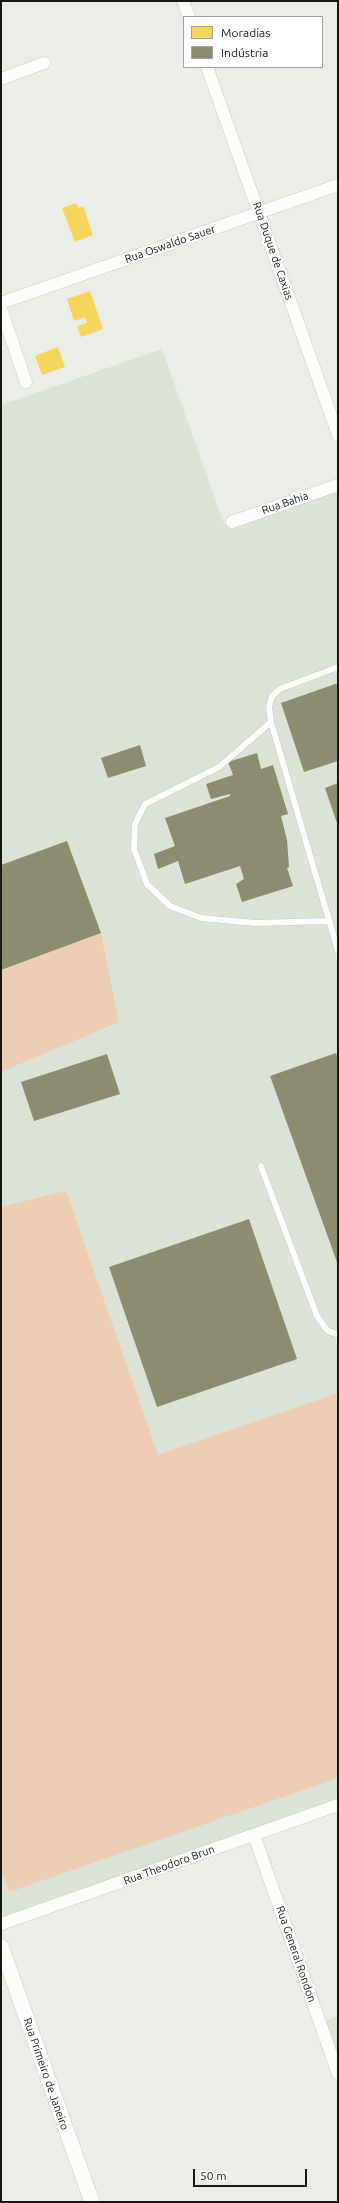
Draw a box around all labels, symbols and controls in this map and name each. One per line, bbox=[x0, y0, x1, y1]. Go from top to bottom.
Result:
legend bbox=[183, 16, 323, 68]
text: Moradias bbox=[221, 26, 270, 39]
text: Indústria bbox=[221, 46, 268, 59]
street label: Rua Duque de Caxias bbox=[250, 200, 296, 302]
street label: Rua Oswaldo Sauer bbox=[123, 222, 217, 266]
street label: Rua Bahia bbox=[260, 489, 310, 517]
street label: Rua Theodoro Brun bbox=[122, 1842, 216, 1888]
street label: Rua General Rondon bbox=[273, 1904, 319, 2004]
street label: Rua Primeiro de Janeiro bbox=[21, 2016, 71, 2132]
scale bar bbox=[195, 2161, 309, 2187]
text: 50 m bbox=[200, 2169, 227, 2182]

